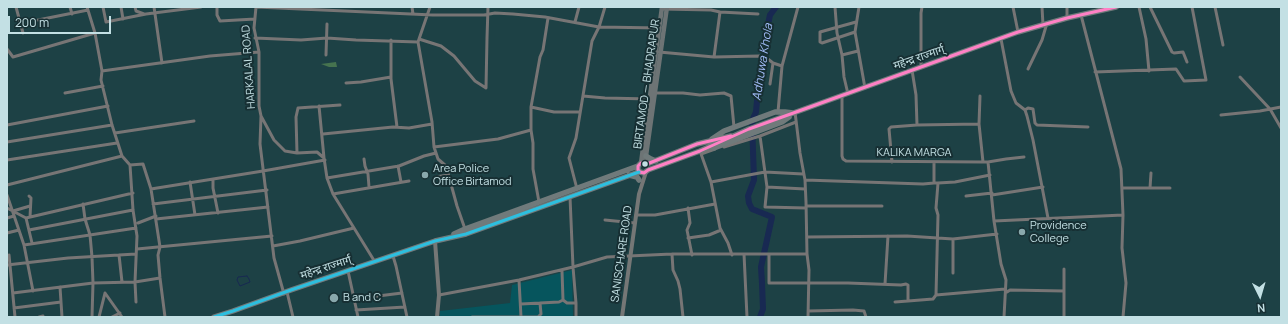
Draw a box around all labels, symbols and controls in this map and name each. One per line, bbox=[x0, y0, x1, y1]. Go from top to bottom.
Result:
scale bar bbox=[10, 8, 113, 34]
text: 200 m bbox=[15, 14, 49, 31]
street label: BIRTAMOD — BHADRAPUR bbox=[631, 18, 663, 150]
water label: Adhuwa Khola bbox=[750, 23, 776, 101]
street label: HARKALAL ROAD bbox=[239, 24, 259, 110]
street label: महेन्द्र राज्मार्ग् bbox=[892, 43, 946, 73]
street label: KALIKA MARGA bbox=[876, 146, 952, 160]
unlabelled marker bbox=[640, 159, 650, 169]
place label: Area Police Office Birtamod bbox=[433, 162, 512, 188]
marker: Area Police Office Birtamod bbox=[420, 170, 430, 180]
street label: SANISCHARE ROAD bbox=[609, 205, 635, 303]
place label: Providence College bbox=[1030, 219, 1087, 245]
marker: Providence College bbox=[1017, 227, 1027, 237]
street label: महेन्द्र राज्मार्ग् bbox=[299, 254, 353, 282]
north arrow bbox=[1240, 276, 1280, 316]
place label: B and C bbox=[343, 291, 381, 305]
marker: B and C bbox=[328, 292, 340, 304]
text: N bbox=[1256, 301, 1266, 316]

